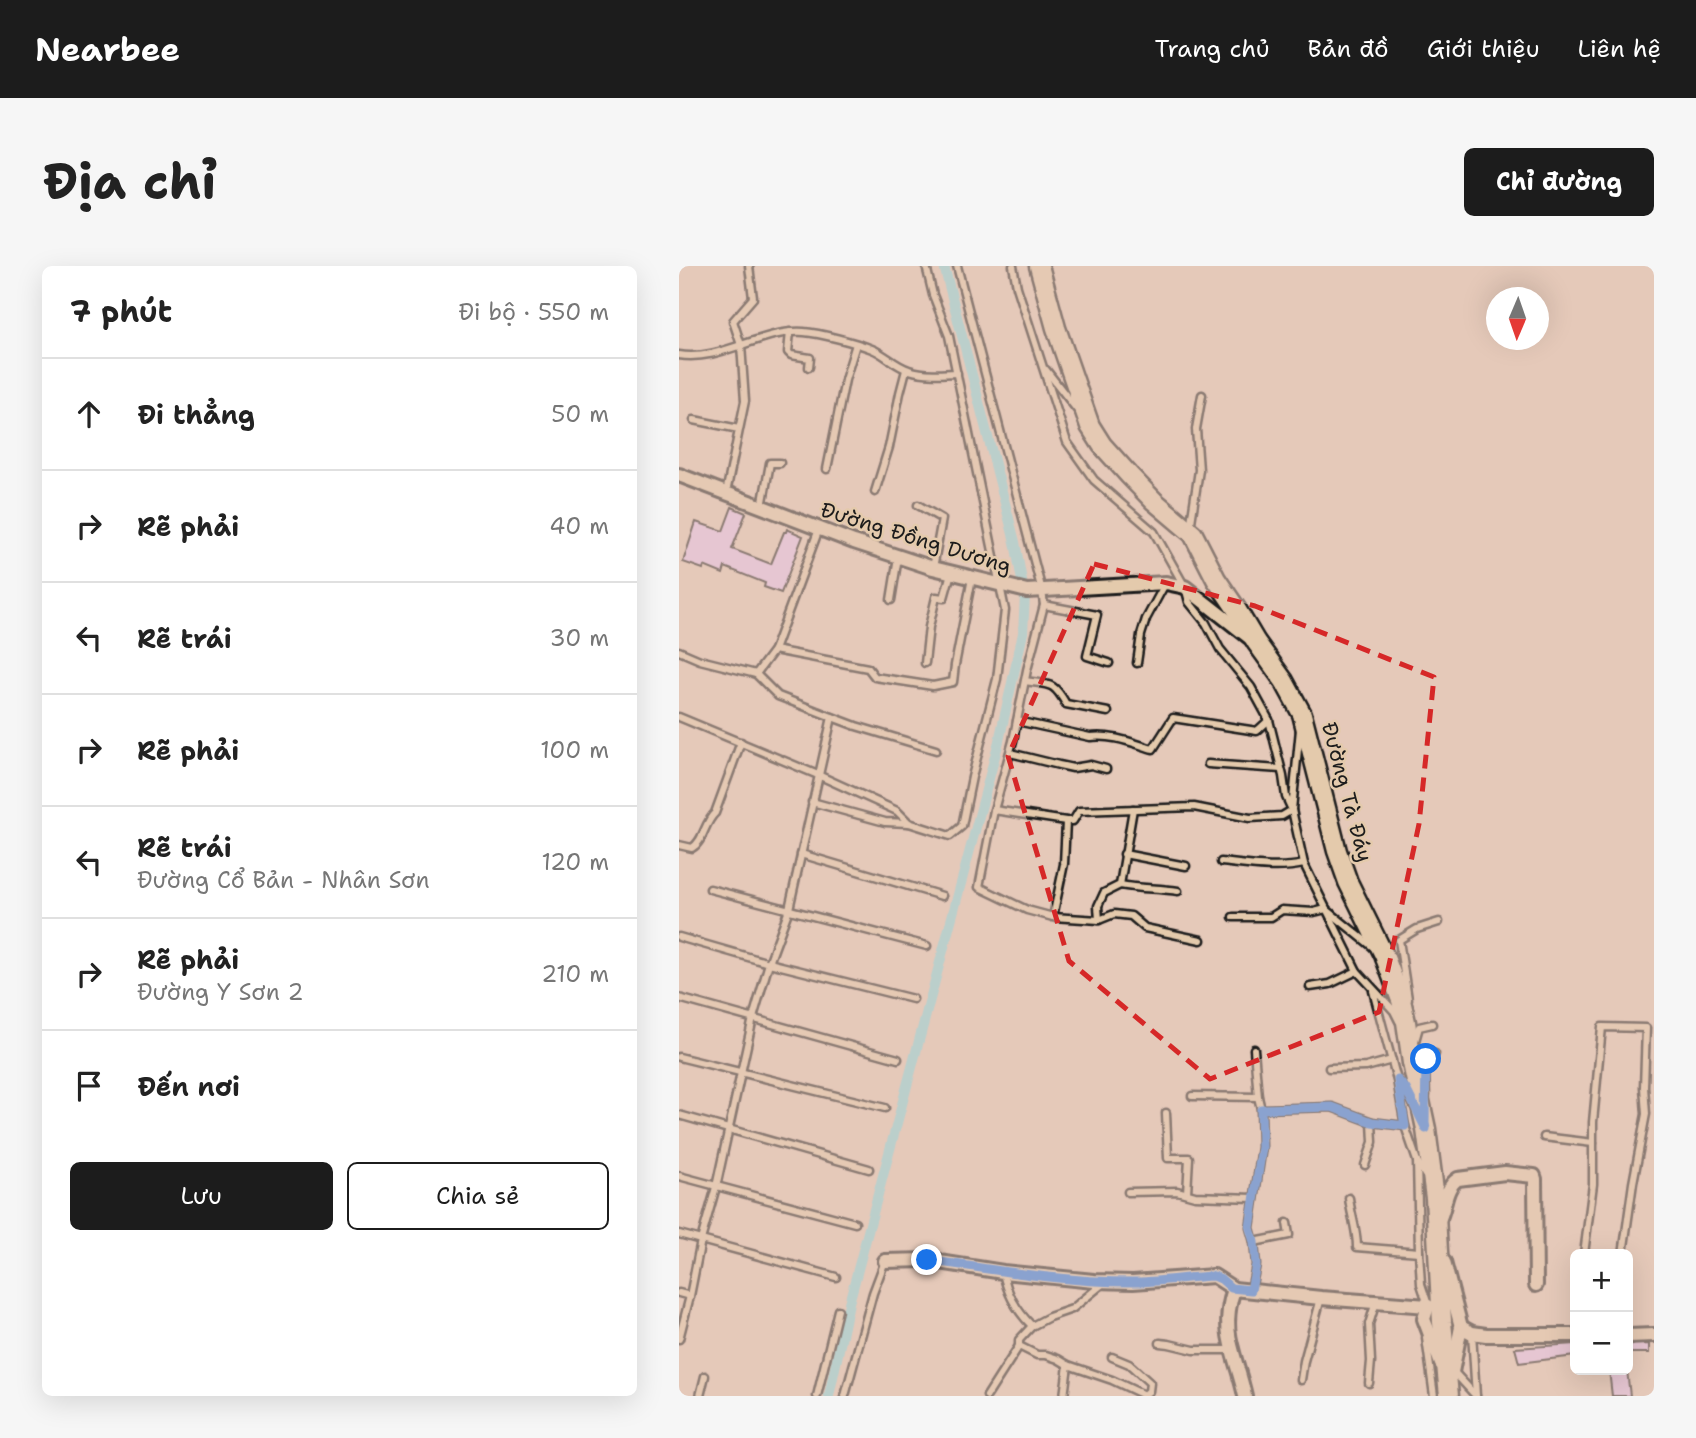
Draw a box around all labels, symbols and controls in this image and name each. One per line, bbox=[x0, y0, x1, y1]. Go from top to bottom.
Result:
text: Nearbee bbox=[35, 27, 180, 72]
text: Trang chủ bbox=[1155, 33, 1270, 65]
text: Bản đồ bbox=[1308, 33, 1389, 65]
text: Giới thiệu bbox=[1427, 33, 1540, 65]
text: Liên hệ bbox=[1578, 33, 1661, 65]
button: Chỉ đường bbox=[1464, 148, 1654, 216]
text: Địa chỉ bbox=[42, 149, 216, 215]
north arrow bbox=[1486, 287, 1549, 350]
text: 7 phút bbox=[70, 291, 172, 332]
text: Đi bộ · 550 m bbox=[458, 297, 609, 327]
icon: ahead bbox=[70, 395, 108, 433]
text: Đi thẳng bbox=[137, 397, 255, 432]
text: 50 m bbox=[551, 399, 609, 429]
street label: Đường Đồng Dương bbox=[817, 496, 1015, 580]
icon: right bbox=[70, 507, 108, 545]
text: Rẽ phải bbox=[137, 509, 239, 544]
text: 40 m bbox=[549, 511, 609, 541]
icon: left bbox=[70, 619, 108, 657]
text: Rẽ trái bbox=[137, 621, 232, 656]
text: 30 m bbox=[550, 623, 609, 653]
street label: Đường Tà Đáy bbox=[1315, 719, 1379, 865]
icon: right bbox=[70, 731, 108, 769]
text: Rẽ phải bbox=[137, 733, 239, 768]
text: 100 m bbox=[540, 735, 609, 765]
text: Rẽ trái bbox=[137, 830, 232, 865]
icon: left bbox=[70, 843, 108, 881]
text: 120 m bbox=[541, 847, 609, 877]
text: Đường Cổ Bản - Nhân Sơn bbox=[137, 865, 430, 895]
text: Rẽ phải bbox=[137, 942, 239, 977]
icon: right bbox=[70, 955, 108, 993]
text: 210 m bbox=[541, 959, 609, 989]
text: Đường Y Sơn 2 bbox=[137, 977, 304, 1007]
route start bbox=[1410, 1043, 1441, 1074]
icon: arrive bbox=[70, 1067, 108, 1105]
text: Đến nơi bbox=[137, 1069, 240, 1104]
button: Lưu bbox=[70, 1162, 333, 1230]
button: Chia sẻ bbox=[347, 1162, 609, 1230]
route end bbox=[911, 1244, 942, 1275]
map controls bbox=[1570, 1249, 1633, 1375]
button: + bbox=[1570, 1249, 1633, 1312]
button: − bbox=[1570, 1312, 1633, 1375]

